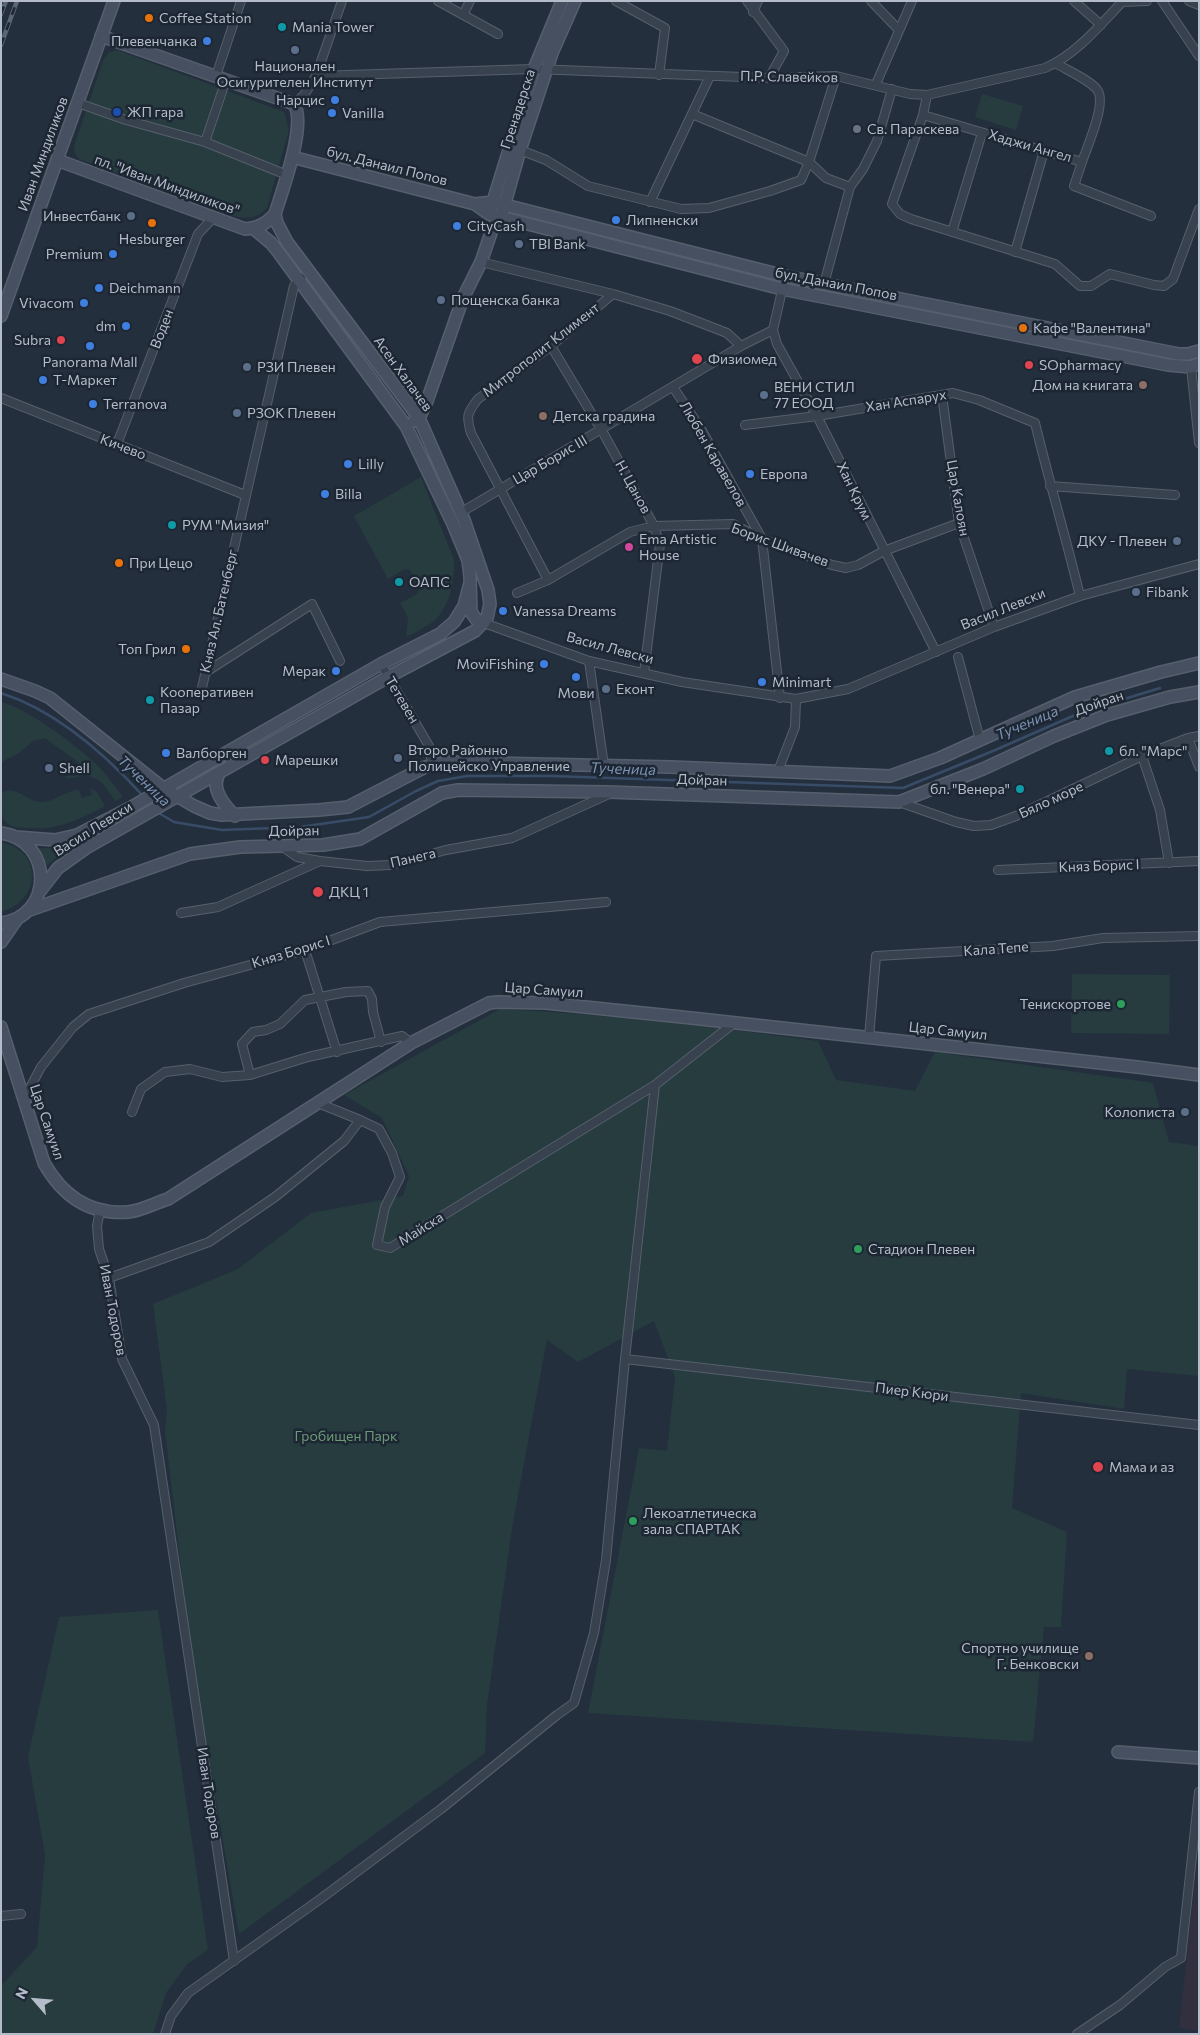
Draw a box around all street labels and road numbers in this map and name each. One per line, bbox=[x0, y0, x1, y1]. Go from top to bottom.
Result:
street label: Гренадерска bbox=[497, 67, 539, 151]
street label: П.Р. Славейков bbox=[740, 68, 838, 86]
street label: Иван Миндиликов bbox=[14, 94, 72, 214]
street label: Хаджи Ангел bbox=[986, 126, 1074, 166]
street label: бул. Данаил Попов bbox=[325, 143, 449, 189]
street label: пл. "Иван Миндиликов" bbox=[92, 151, 242, 219]
street label: бул. Данаил Попов bbox=[774, 264, 898, 304]
street label: Митрополит Климент bbox=[479, 299, 603, 401]
street label: Воден bbox=[147, 307, 177, 351]
street label: Асен Халачев bbox=[370, 333, 436, 415]
street label: Хан Аспарух bbox=[864, 386, 948, 416]
street label: Любен Каравелов bbox=[676, 398, 750, 510]
street label: Кичево bbox=[98, 431, 148, 463]
street label: Цар Борис III bbox=[510, 432, 590, 488]
street label: Н. Цанов bbox=[612, 457, 654, 517]
street label: Цар Калоян bbox=[943, 458, 973, 538]
street label: Хан Крум bbox=[833, 459, 875, 523]
street label: Борис Шивачев bbox=[729, 520, 831, 570]
street label: Княз Ал. Батенберг bbox=[197, 548, 241, 674]
street label: Васил Левски bbox=[958, 584, 1048, 634]
street label: Васил Левски bbox=[564, 628, 656, 668]
street label: Тетевен bbox=[381, 673, 423, 727]
street label: Дойран bbox=[1072, 687, 1126, 719]
street label: Дойран bbox=[676, 771, 728, 789]
street label: Бяло море bbox=[1016, 778, 1086, 822]
street label: Васил Левски bbox=[50, 798, 136, 860]
street label: Дойран bbox=[268, 822, 320, 840]
street label: Панега bbox=[388, 845, 438, 871]
street label: Княз Борис I bbox=[1058, 856, 1140, 876]
street label: Княз Борис I bbox=[250, 932, 332, 972]
street label: Кала Тепе bbox=[963, 938, 1029, 960]
street label: Цар Самуил bbox=[504, 979, 584, 1001]
street label: Цар Самуил bbox=[908, 1019, 988, 1043]
street label: Цар Самуил bbox=[26, 1082, 68, 1162]
street label: Майска bbox=[395, 1209, 447, 1249]
street label: Иван Тодоров bbox=[96, 1263, 130, 1357]
street label: Пиер Кюри bbox=[874, 1379, 950, 1405]
street label: Иван Тодоров bbox=[193, 1746, 225, 1840]

